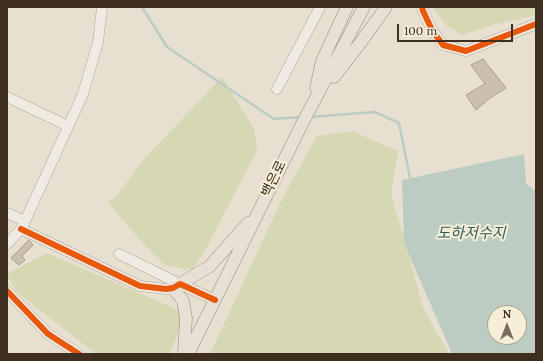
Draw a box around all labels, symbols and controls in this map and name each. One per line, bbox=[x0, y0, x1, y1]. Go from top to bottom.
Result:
scale bar bbox=[399, 16, 515, 42]
text: 100 m bbox=[404, 23, 437, 38]
street label: 백은로 bbox=[258, 158, 290, 200]
water label: 도하저수지 bbox=[437, 225, 505, 243]
north arrow bbox=[487, 305, 527, 345]
text: N bbox=[503, 307, 511, 321]

